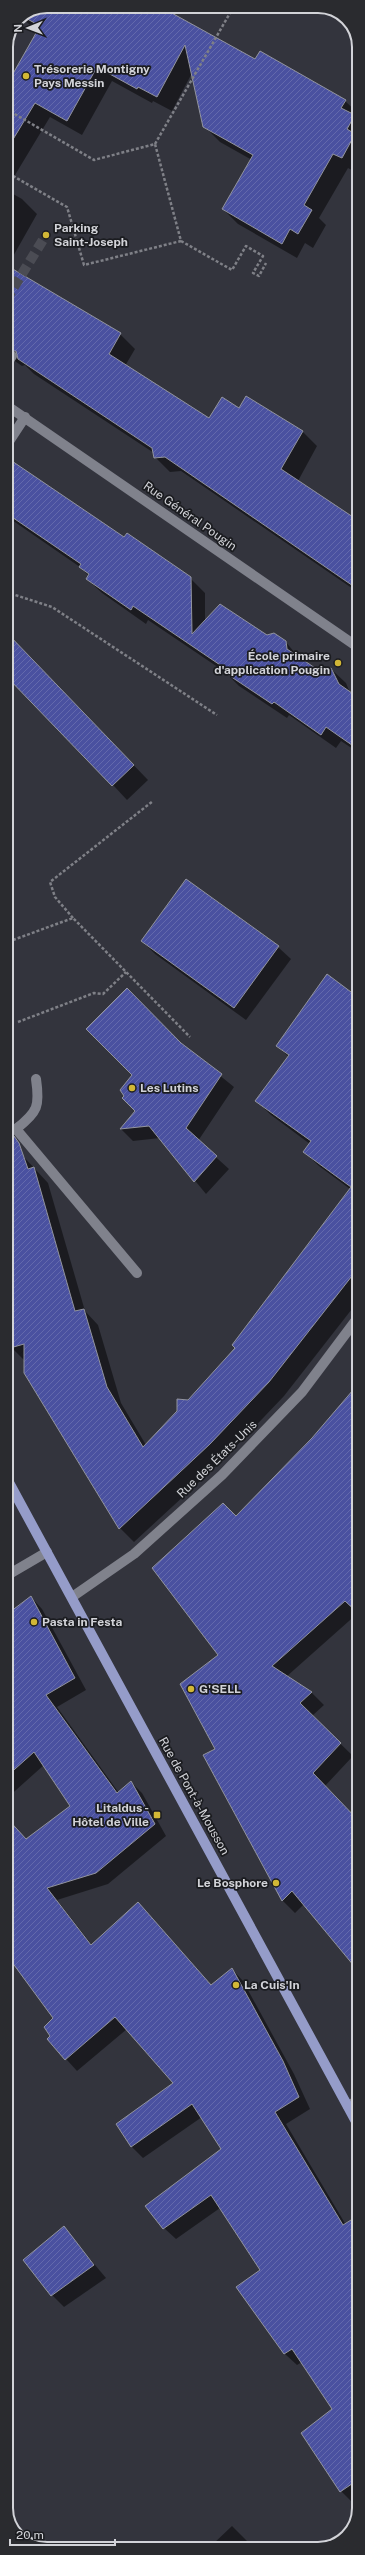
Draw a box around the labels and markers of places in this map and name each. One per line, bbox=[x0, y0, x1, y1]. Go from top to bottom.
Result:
place label: Trésorerie Montigny Pays Messin bbox=[34, 62, 150, 90]
marker: Trésorerie Montigny Pays Messin bbox=[21, 71, 31, 81]
place label: Parking Saint-Joseph bbox=[54, 221, 128, 249]
marker: Parking Saint-Joseph bbox=[41, 230, 51, 240]
place label: École primaire d'application Pougin bbox=[214, 649, 330, 677]
marker: École primaire d'application Pougin bbox=[333, 658, 343, 668]
place label: Les Lutins bbox=[140, 1081, 198, 1095]
marker: Les Lutins bbox=[127, 1083, 137, 1093]
place label: Pasta in Festa bbox=[42, 1615, 123, 1629]
marker: Pasta in Festa bbox=[29, 1617, 39, 1627]
place label: G'SELL bbox=[199, 1682, 241, 1696]
marker: G'SELL bbox=[186, 1684, 196, 1694]
place label: Litaldus - Hôtel de Ville bbox=[72, 1801, 149, 1829]
marker: Litaldus - Hôtel de Ville bbox=[152, 1810, 162, 1820]
place label: Le Bosphore bbox=[197, 1876, 268, 1890]
marker: Le Bosphore bbox=[271, 1878, 281, 1888]
place label: La Cuis'In bbox=[244, 1978, 300, 1992]
marker: La Cuis'In bbox=[231, 1980, 241, 1990]

